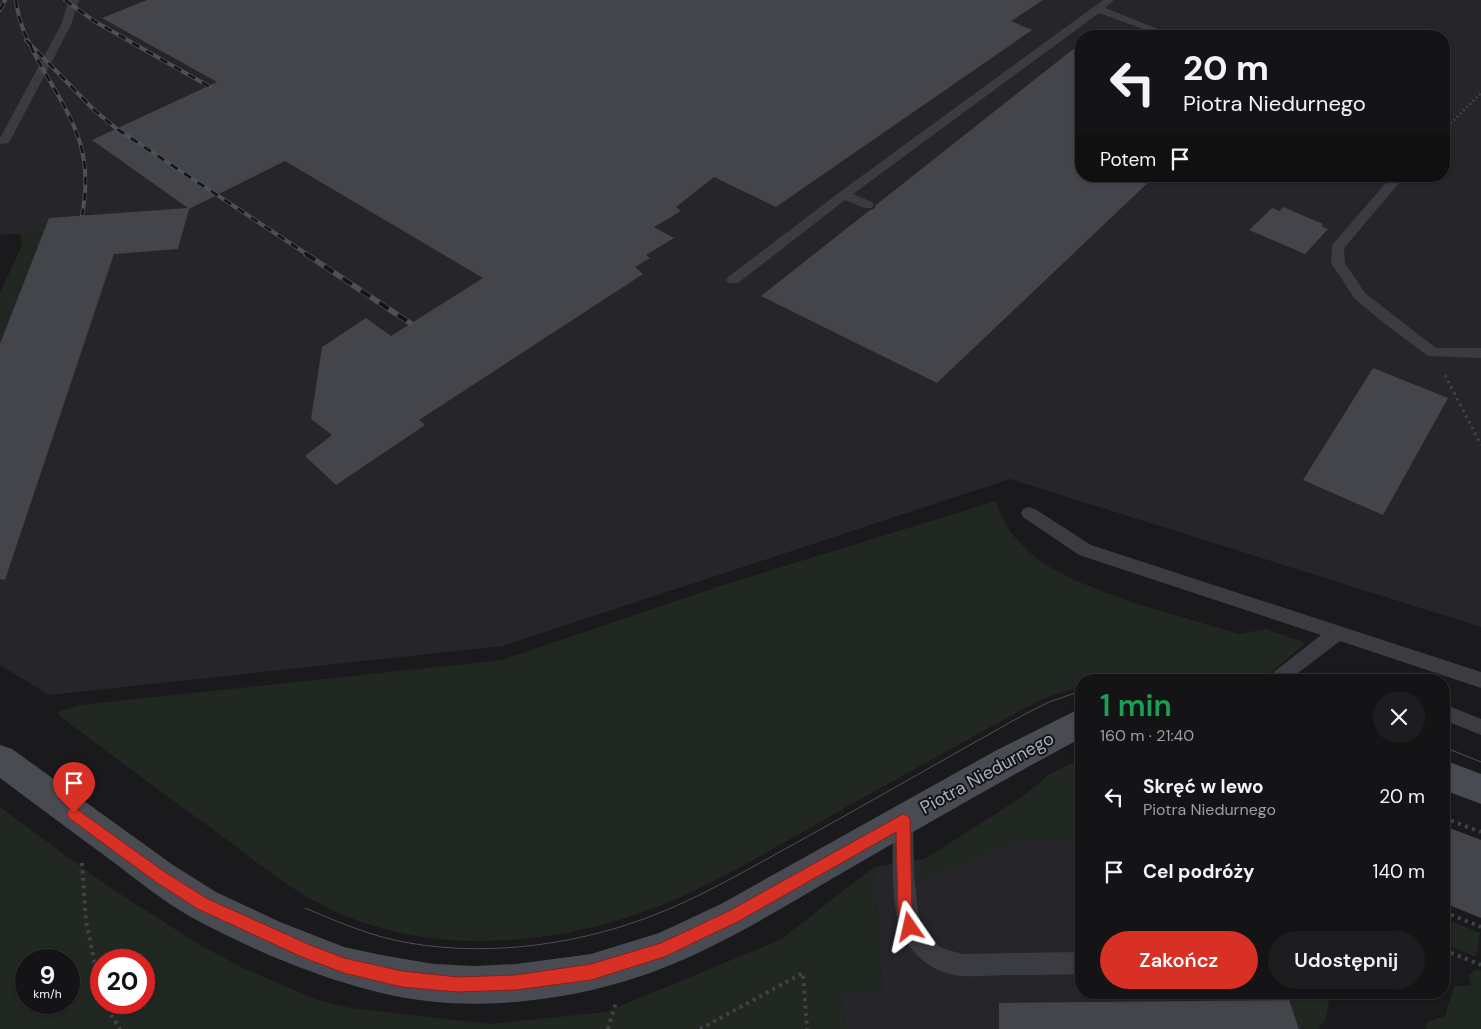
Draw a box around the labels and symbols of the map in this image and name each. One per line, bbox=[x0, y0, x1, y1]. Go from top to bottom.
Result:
street label: Piotra Niedurnego bbox=[916, 726, 1058, 820]
pin bbox=[53, 762, 95, 813]
position arrow bbox=[883, 900, 935, 952]
speed limit sign: 20 bbox=[90, 949, 155, 1014]

